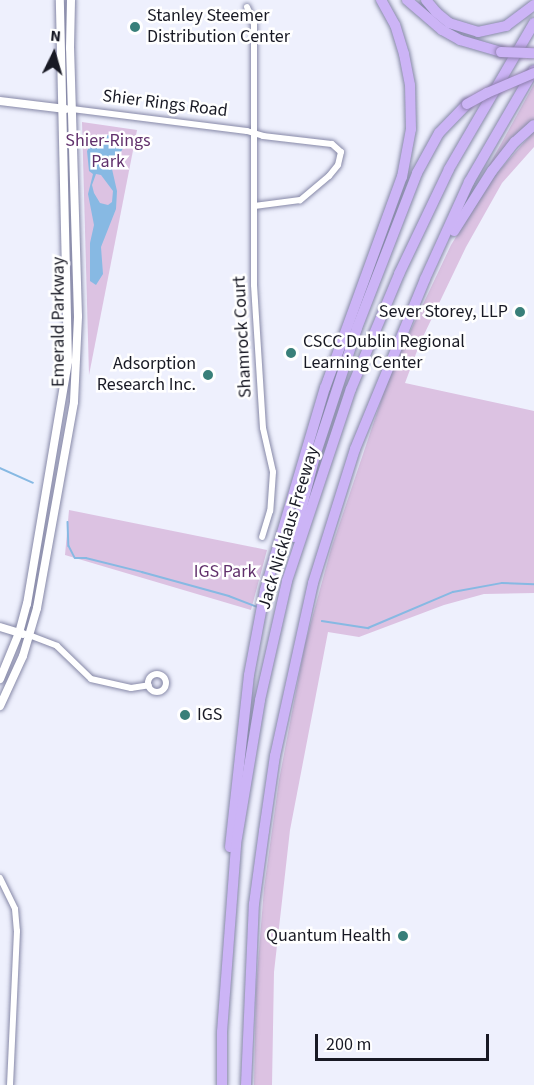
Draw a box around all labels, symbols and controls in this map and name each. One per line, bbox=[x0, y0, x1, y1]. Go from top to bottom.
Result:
place label: Stanley Steemer Distribution Center bbox=[147, 6, 290, 48]
marker: Stanley Steemer Distribution Center bbox=[128, 20, 142, 34]
north arrow bbox=[24, 24, 84, 84]
text: N bbox=[49, 25, 62, 47]
street label: Shier Rings Road bbox=[101, 86, 229, 122]
park label: Shier-Rings Park bbox=[65, 131, 151, 174]
street label: Emerald Parkway bbox=[48, 257, 70, 387]
street label: Shamrock Court bbox=[229, 275, 257, 399]
place label: Sever Storey, LLP bbox=[379, 301, 508, 323]
marker: Sever Storey, LLP bbox=[513, 305, 527, 319]
place label: CSCC Dublin Regional Learning Center bbox=[303, 332, 465, 374]
marker: CSCC Dublin Regional Learning Center bbox=[284, 346, 298, 360]
place label: Adsorption Research Inc. bbox=[97, 354, 196, 397]
marker: Adsorption Research Inc. bbox=[201, 368, 215, 382]
street label: Jack Nicklaus Freeway bbox=[254, 444, 324, 612]
park label: IGS Park bbox=[194, 561, 256, 583]
place label: IGS bbox=[197, 704, 222, 726]
marker: IGS bbox=[178, 708, 192, 722]
place label: Quantum Health bbox=[266, 925, 391, 947]
marker: Quantum Health bbox=[396, 929, 410, 943]
scale bar bbox=[318, 1022, 492, 1060]
text: 200 m bbox=[326, 1032, 371, 1057]

